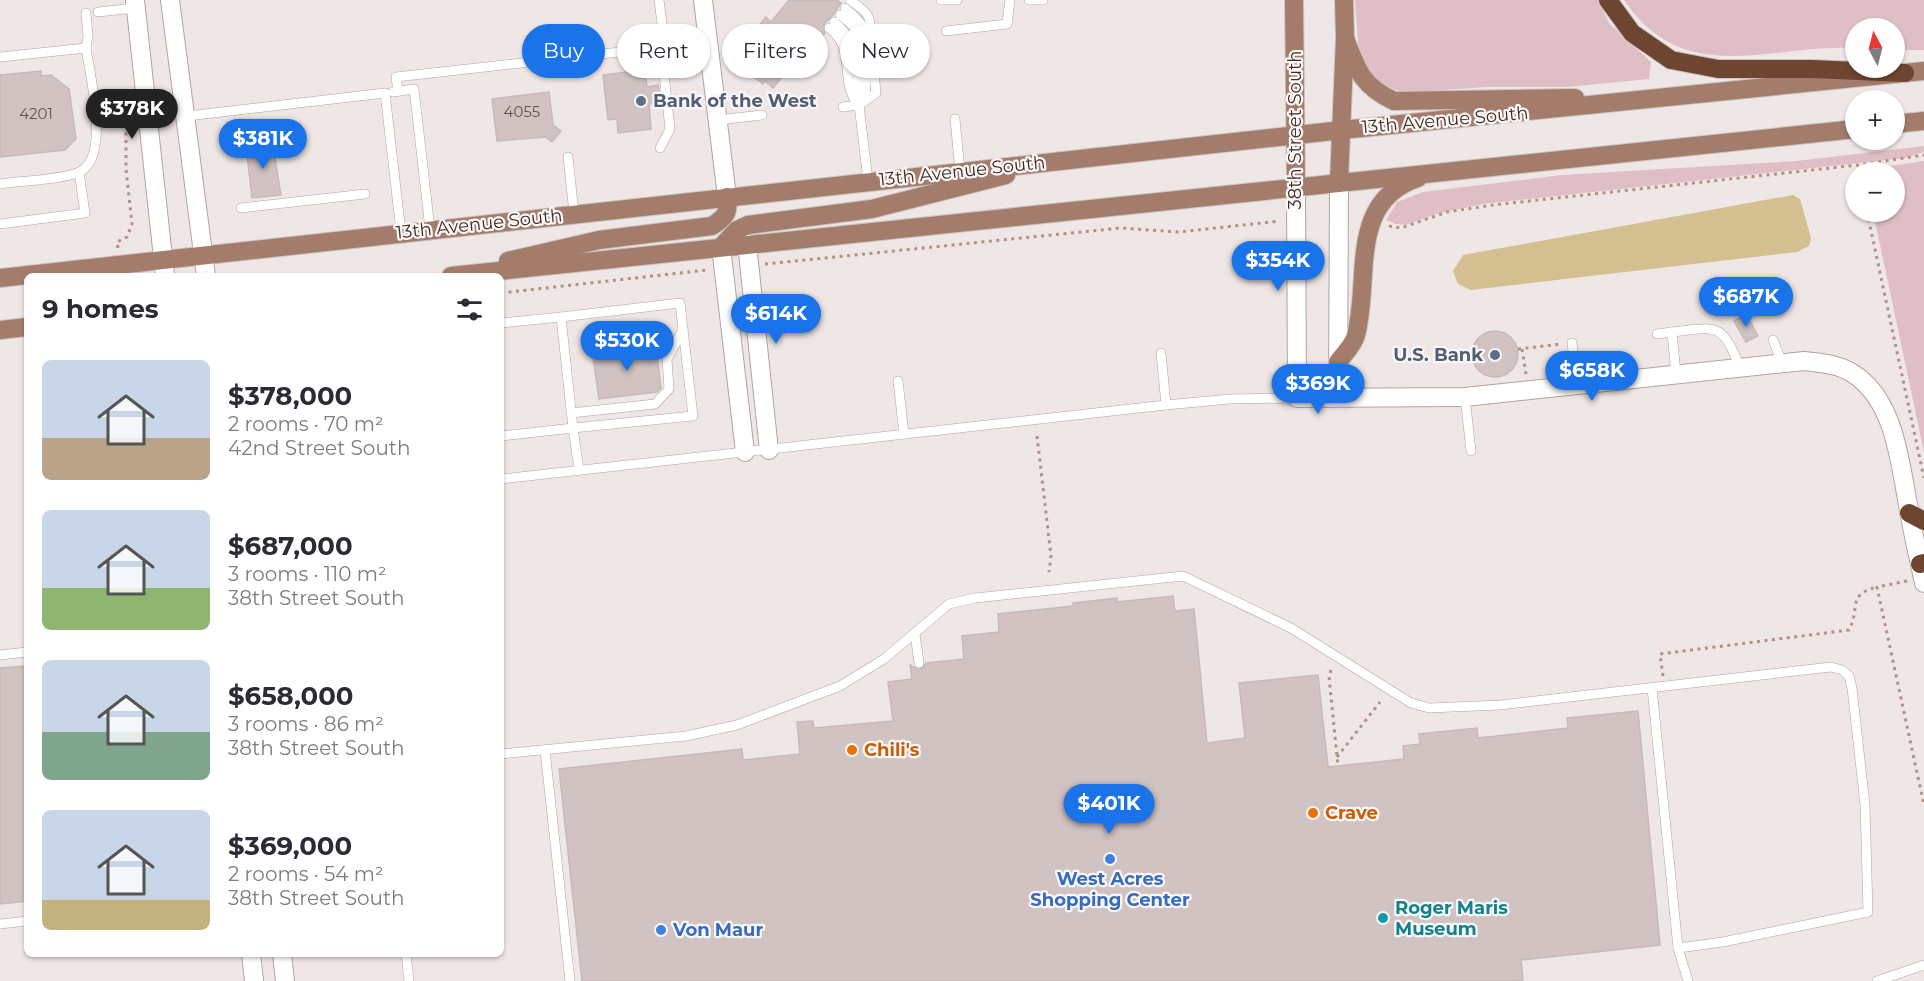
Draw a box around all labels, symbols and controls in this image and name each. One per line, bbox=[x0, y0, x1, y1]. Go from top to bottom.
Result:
north arrow bbox=[1845, 18, 1905, 78]
map controls bbox=[1845, 18, 1905, 222]
chip: Buy bbox=[522, 24, 605, 78]
chip: Rent bbox=[617, 24, 710, 78]
chip: Filters bbox=[722, 24, 828, 78]
chip: New bbox=[840, 24, 930, 78]
street label: 38th Street South bbox=[1284, 51, 1306, 209]
pin: $378K bbox=[90, 89, 174, 140]
place label: Bank of the West bbox=[653, 90, 817, 112]
button: + bbox=[1845, 90, 1905, 150]
marker: Bank of the West bbox=[634, 94, 648, 108]
text: $378K bbox=[100, 96, 164, 120]
house number: 4055 bbox=[504, 102, 540, 121]
street label: 13th Avenue South bbox=[1361, 102, 1529, 138]
house number: 4201 bbox=[19, 104, 53, 123]
pin: $381K bbox=[221, 119, 305, 170]
text: $381K bbox=[233, 126, 293, 150]
street label: 13th Avenue South bbox=[878, 151, 1046, 191]
button: − bbox=[1845, 162, 1905, 222]
street label: 13th Avenue South bbox=[395, 204, 563, 244]
pin: $354K bbox=[1236, 241, 1320, 292]
text: $354K bbox=[1246, 248, 1310, 272]
pin: $687K bbox=[1704, 277, 1788, 328]
text: $687K bbox=[1713, 284, 1779, 308]
text: 9 homes bbox=[42, 293, 159, 325]
icon: filters bbox=[453, 293, 486, 326]
pin: $614K bbox=[734, 294, 818, 345]
text: $614K bbox=[745, 301, 807, 325]
pin: $530K bbox=[585, 321, 669, 372]
text: $530K bbox=[595, 328, 659, 352]
place label: U.S. Bank bbox=[1393, 344, 1483, 366]
marker: U.S. Bank bbox=[1488, 348, 1502, 362]
pin: $658K bbox=[1550, 351, 1634, 402]
text: $658K bbox=[1559, 358, 1625, 382]
pin: $369K bbox=[1276, 364, 1360, 415]
text: $369K bbox=[1286, 371, 1350, 395]
text: $378,000 bbox=[228, 380, 352, 412]
icon: home bbox=[90, 384, 162, 456]
text: 2 rooms · 70 m² bbox=[228, 412, 384, 436]
text: 42nd Street South bbox=[228, 436, 410, 460]
text: $687,000 bbox=[228, 530, 353, 562]
icon: home bbox=[90, 534, 162, 606]
text: 3 rooms · 110 m² bbox=[228, 562, 387, 586]
text: 38th Street South bbox=[228, 586, 405, 610]
text: $658,000 bbox=[228, 680, 353, 712]
icon: home bbox=[90, 684, 162, 756]
text: 3 rooms · 86 m² bbox=[228, 712, 384, 736]
text: 38th Street South bbox=[228, 736, 405, 760]
place label: Chili's bbox=[864, 739, 920, 761]
marker: Chili's bbox=[845, 743, 859, 757]
pin: $401K bbox=[1067, 784, 1151, 835]
text: $401K bbox=[1078, 791, 1140, 815]
place label: Crave bbox=[1325, 802, 1378, 824]
marker: Crave bbox=[1306, 806, 1320, 820]
text: $369,000 bbox=[228, 830, 352, 862]
icon: home bbox=[90, 834, 162, 906]
marker: West Acres Shopping Center bbox=[1103, 852, 1117, 866]
text: 2 rooms · 54 m² bbox=[228, 862, 384, 886]
place label: West Acres Shopping Center bbox=[1030, 868, 1190, 911]
text: 38th Street South bbox=[228, 886, 405, 910]
place label: Roger Maris Museum bbox=[1395, 897, 1508, 940]
marker: Roger Maris Museum bbox=[1376, 911, 1390, 925]
place label: Von Maur bbox=[672, 919, 763, 941]
marker: Von Maur bbox=[654, 923, 668, 937]

